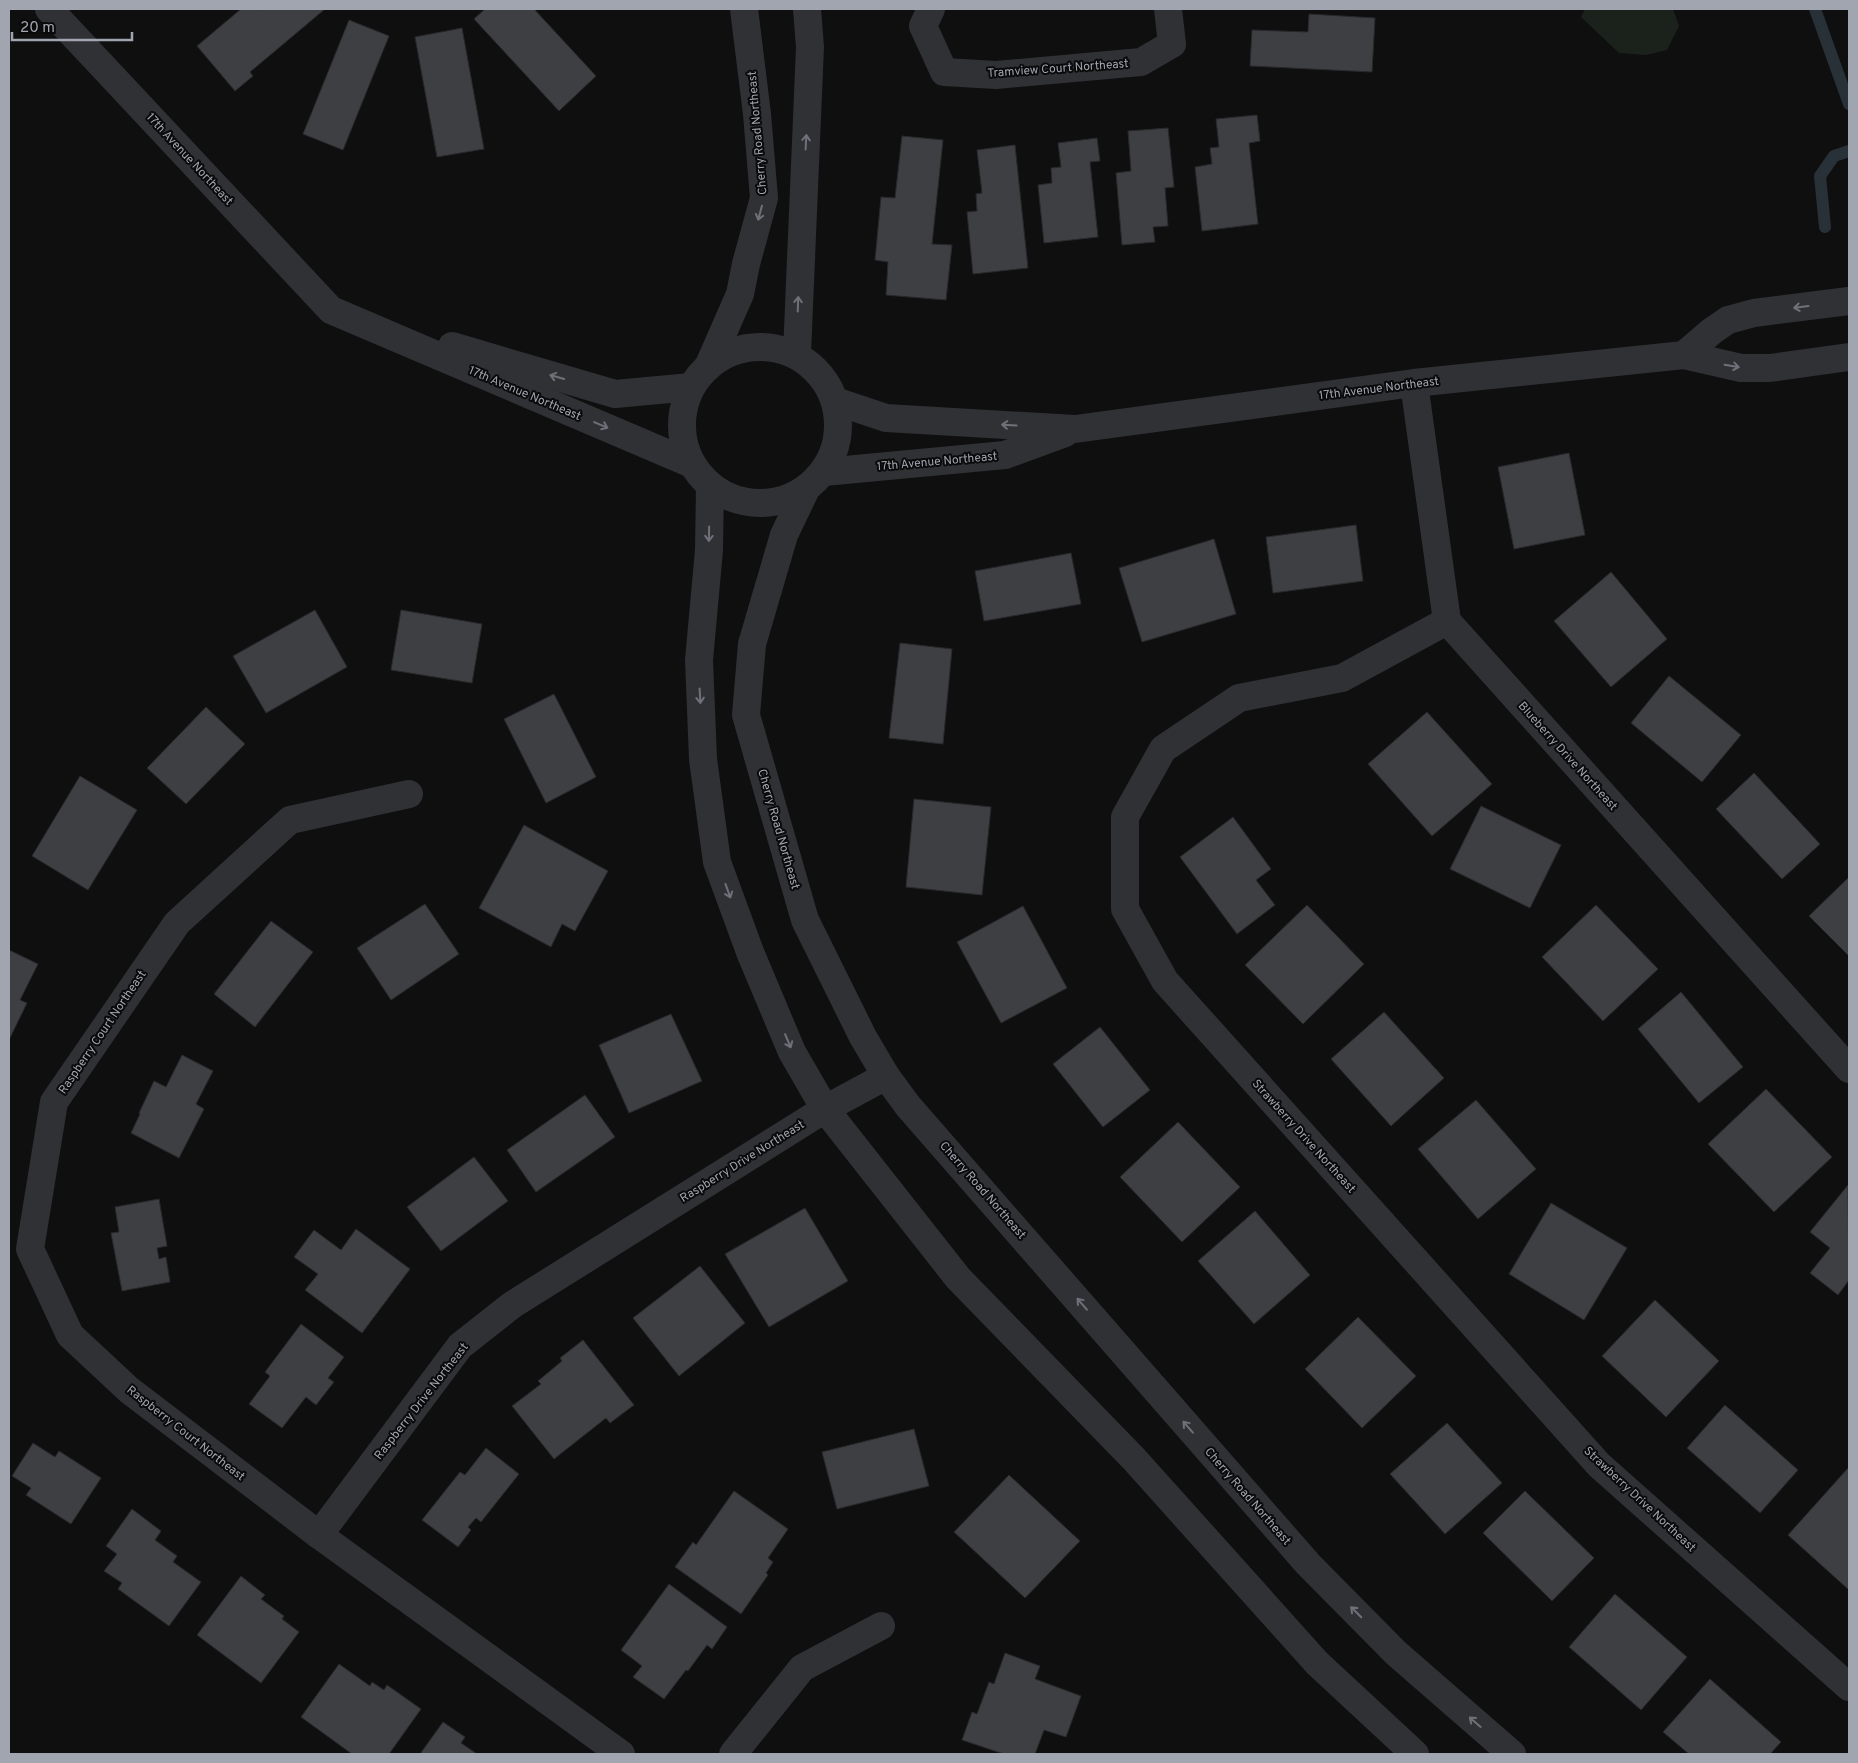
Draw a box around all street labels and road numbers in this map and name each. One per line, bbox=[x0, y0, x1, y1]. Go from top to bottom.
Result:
street label: Tramview Court Northeast bbox=[987, 56, 1129, 82]
street label: Cherry Road Northeast bbox=[745, 70, 771, 196]
street label: 17th Avenue Northeast bbox=[142, 110, 236, 209]
street label: 17th Avenue Northeast bbox=[466, 363, 583, 425]
street label: 17th Avenue Northeast bbox=[1318, 374, 1440, 404]
street label: 17th Avenue Northeast bbox=[876, 449, 998, 475]
street label: Blueberry Drive Northeast bbox=[1514, 699, 1621, 815]
street label: Cherry Road Northeast bbox=[753, 767, 803, 891]
street label: Raspberry Court Northeast bbox=[55, 967, 150, 1098]
street label: Strawberry Drive Northeast bbox=[1248, 1076, 1359, 1197]
street label: Raspberry Drive Northeast bbox=[677, 1117, 808, 1207]
street label: Cherry Road Northeast bbox=[935, 1138, 1029, 1243]
street label: Raspberry Drive Northeast bbox=[371, 1340, 472, 1463]
street label: Raspberry Court Northeast bbox=[123, 1382, 248, 1485]
street label: Cherry Road Northeast bbox=[1200, 1444, 1294, 1549]
street label: Strawberry Drive Northeast bbox=[1580, 1444, 1699, 1556]

